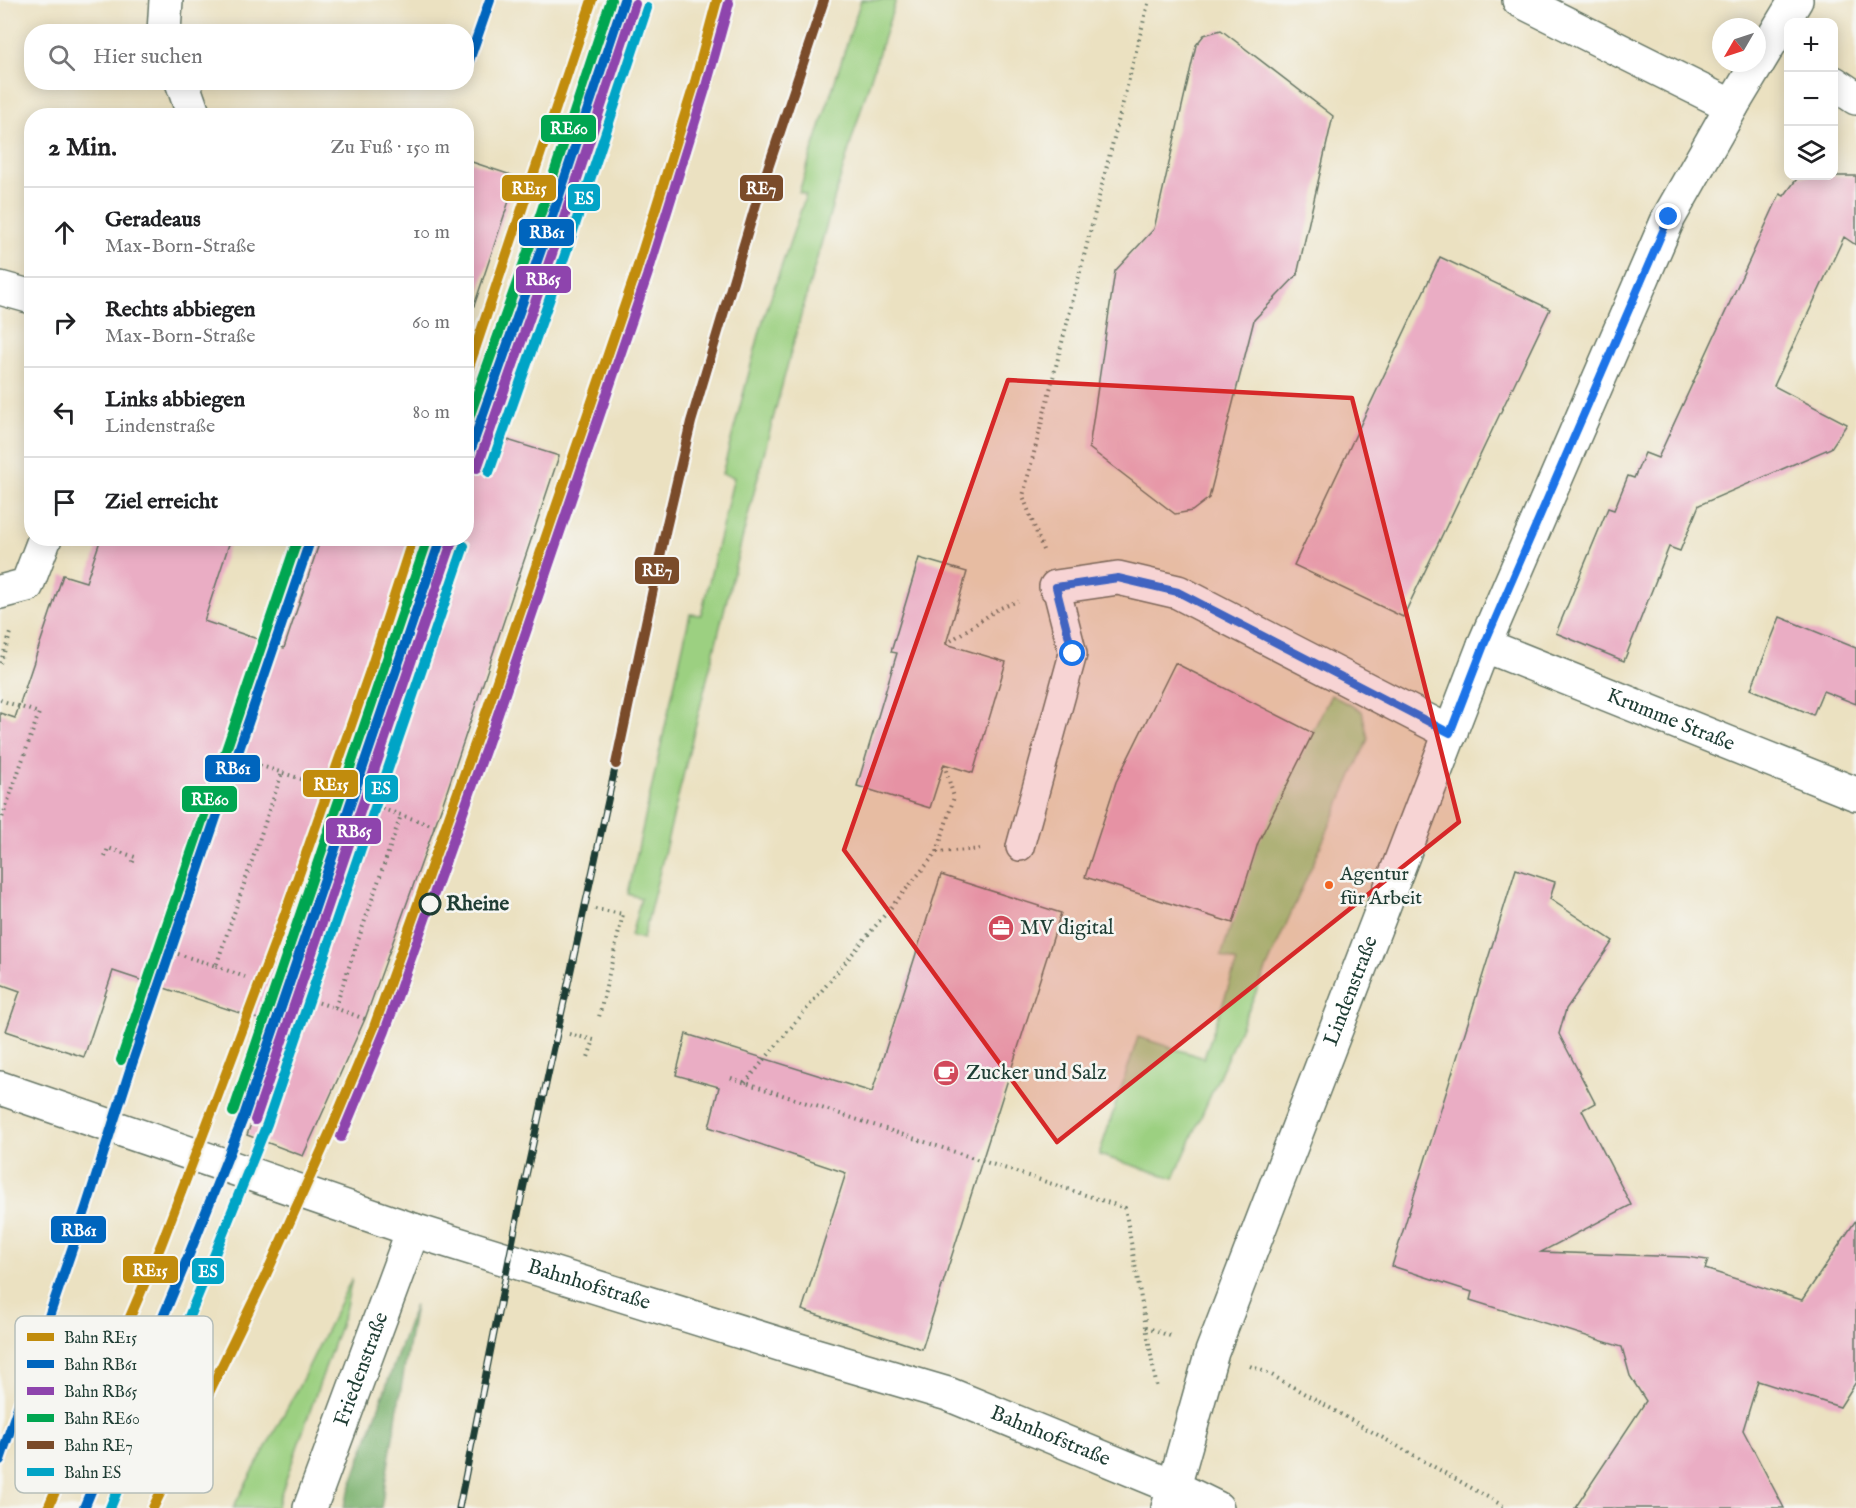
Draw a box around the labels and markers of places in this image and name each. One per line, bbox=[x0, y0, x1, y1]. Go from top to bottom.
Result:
place label: Agentur für Arbeit bbox=[1339, 862, 1422, 911]
marker: Agentur für Arbeit bbox=[1323, 879, 1335, 891]
place label: Rheine bbox=[446, 891, 509, 918]
marker: Rheine bbox=[419, 893, 441, 915]
office icon: MV digital bbox=[986, 913, 1016, 943]
place label: MV digital bbox=[1020, 915, 1114, 942]
cafe icon: Zucker und Salz bbox=[931, 1058, 961, 1088]
place label: Zucker und Salz bbox=[966, 1060, 1107, 1087]

